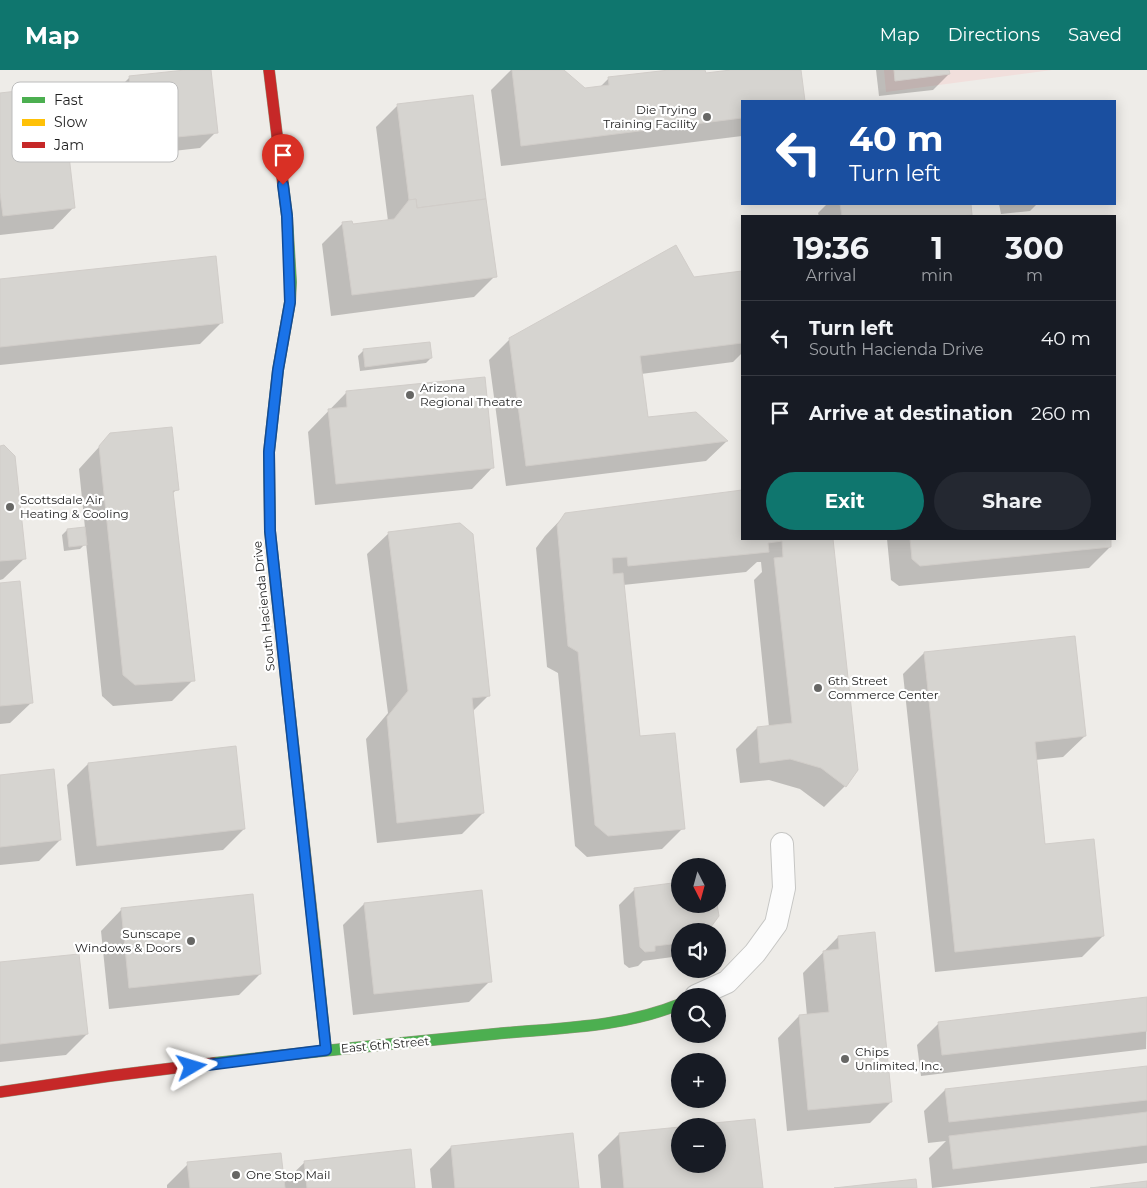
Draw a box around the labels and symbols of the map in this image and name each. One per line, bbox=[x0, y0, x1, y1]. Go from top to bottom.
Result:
legend bbox=[12, 82, 178, 162]
text: Fast bbox=[54, 91, 84, 109]
place label: Die Trying Training Facility bbox=[603, 102, 697, 131]
marker: Die Trying Training Facility bbox=[701, 111, 713, 123]
text: Slow bbox=[54, 113, 88, 131]
pin bbox=[262, 134, 304, 185]
text: Jam bbox=[53, 136, 84, 154]
place label: Arizona Regional Theatre bbox=[420, 380, 522, 409]
marker: Arizona Regional Theatre bbox=[404, 389, 416, 401]
place label: Scottsdale Air Heating & Cooling bbox=[20, 492, 129, 521]
marker: Scottsdale Air Heating & Cooling bbox=[4, 501, 16, 513]
street label: South Hacienda Drive bbox=[249, 540, 278, 672]
place label: 6th Street Commerce Center bbox=[828, 673, 939, 702]
marker: 6th Street Commerce Center bbox=[812, 682, 824, 694]
north arrow bbox=[671, 858, 726, 912]
place label: Sunscape Windows & Doors bbox=[75, 926, 181, 955]
marker: Sunscape Windows & Doors bbox=[185, 935, 197, 947]
street label: East 6th Street bbox=[340, 1033, 430, 1056]
position arrow bbox=[165, 1040, 217, 1092]
place label: Chips Unlimited, Inc. bbox=[855, 1044, 942, 1073]
marker: Chips Unlimited, Inc. bbox=[839, 1053, 851, 1065]
place label: One Stop Mail bbox=[246, 1167, 330, 1182]
marker: One Stop Mail bbox=[230, 1169, 242, 1181]

